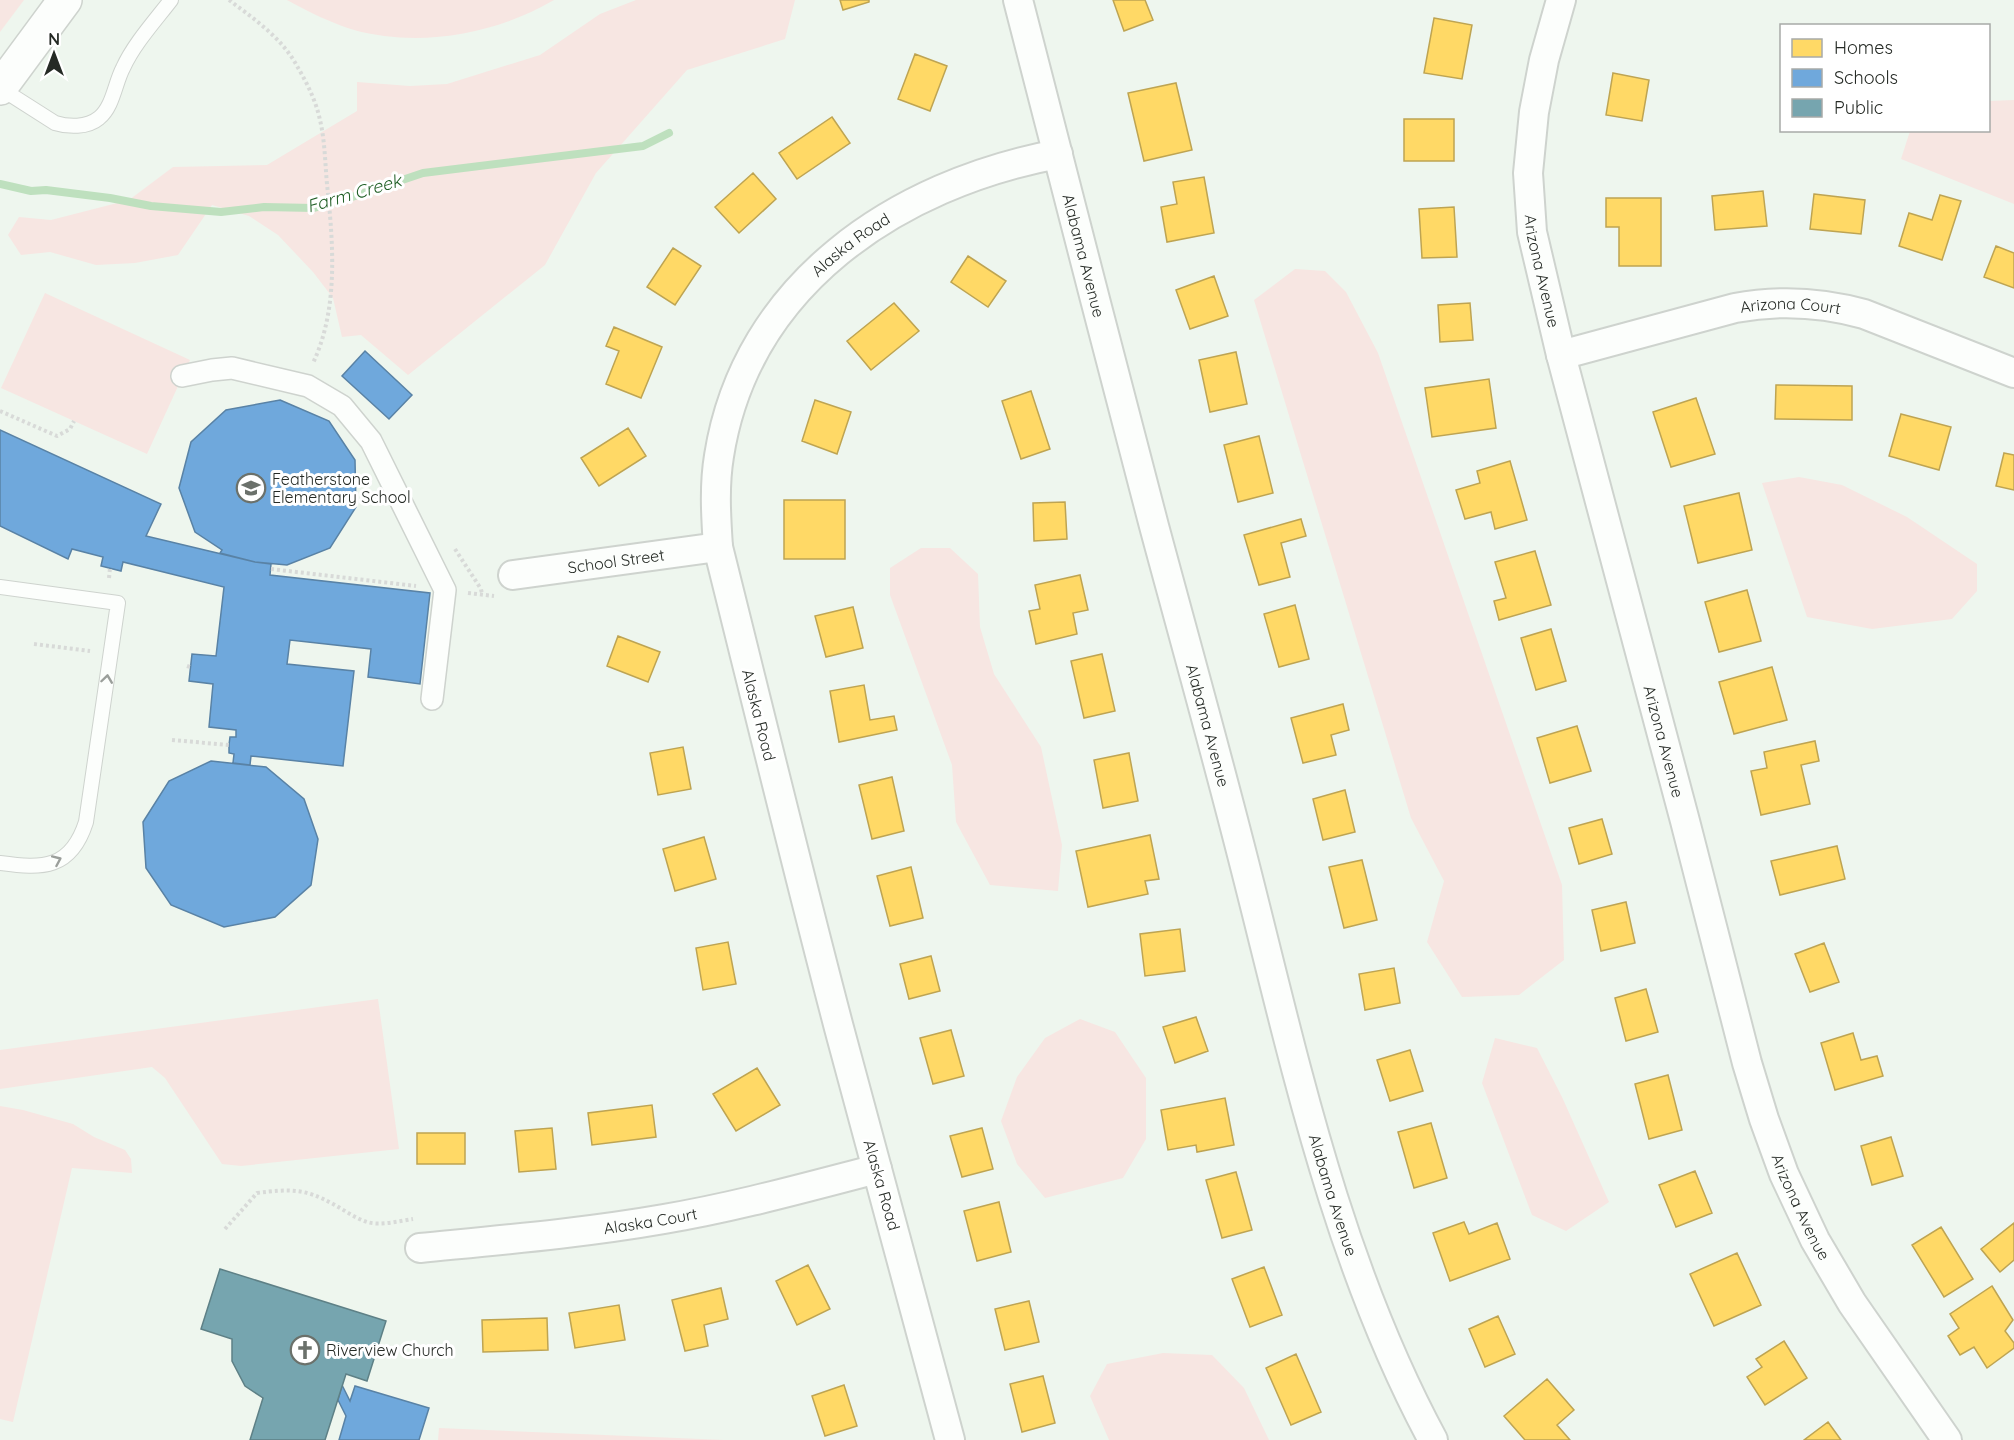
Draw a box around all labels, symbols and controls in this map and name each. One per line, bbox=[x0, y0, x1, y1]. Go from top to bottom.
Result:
north arrow bbox=[24, 24, 84, 84]
legend bbox=[1780, 24, 1990, 132]
text: N bbox=[48, 29, 60, 49]
text: Homes bbox=[1834, 36, 1893, 59]
text: Schools bbox=[1834, 66, 1898, 89]
text: Public bbox=[1834, 96, 1883, 119]
water label: Farm Creek bbox=[304, 168, 405, 217]
street label: Alabama Avenue bbox=[1058, 192, 1109, 319]
street label: Alaska Road bbox=[807, 208, 893, 281]
street label: Arizona Avenue bbox=[1521, 214, 1564, 330]
street label: Arizona Court bbox=[1739, 293, 1843, 318]
place label: Featherstone Elementary School bbox=[272, 469, 411, 507]
school or university icon: Featherstone Elementary School bbox=[235, 472, 267, 504]
street label: School Street bbox=[566, 544, 666, 577]
street label: Alabama Avenue bbox=[1182, 662, 1234, 789]
street label: Alaska Road bbox=[738, 667, 780, 763]
one-way arrow bbox=[100, 674, 113, 684]
street label: Arizona Avenue bbox=[1639, 683, 1688, 800]
one-way arrow bbox=[51, 855, 62, 867]
street label: Alabama Avenue bbox=[1305, 1132, 1362, 1259]
street label: Alaska Road bbox=[860, 1137, 904, 1233]
street label: Arizona Avenue bbox=[1767, 1151, 1835, 1264]
street label: Alaska Court bbox=[602, 1203, 699, 1238]
church icon: Riverview Church bbox=[289, 1334, 321, 1366]
place label: Riverview Church bbox=[326, 1340, 454, 1360]

